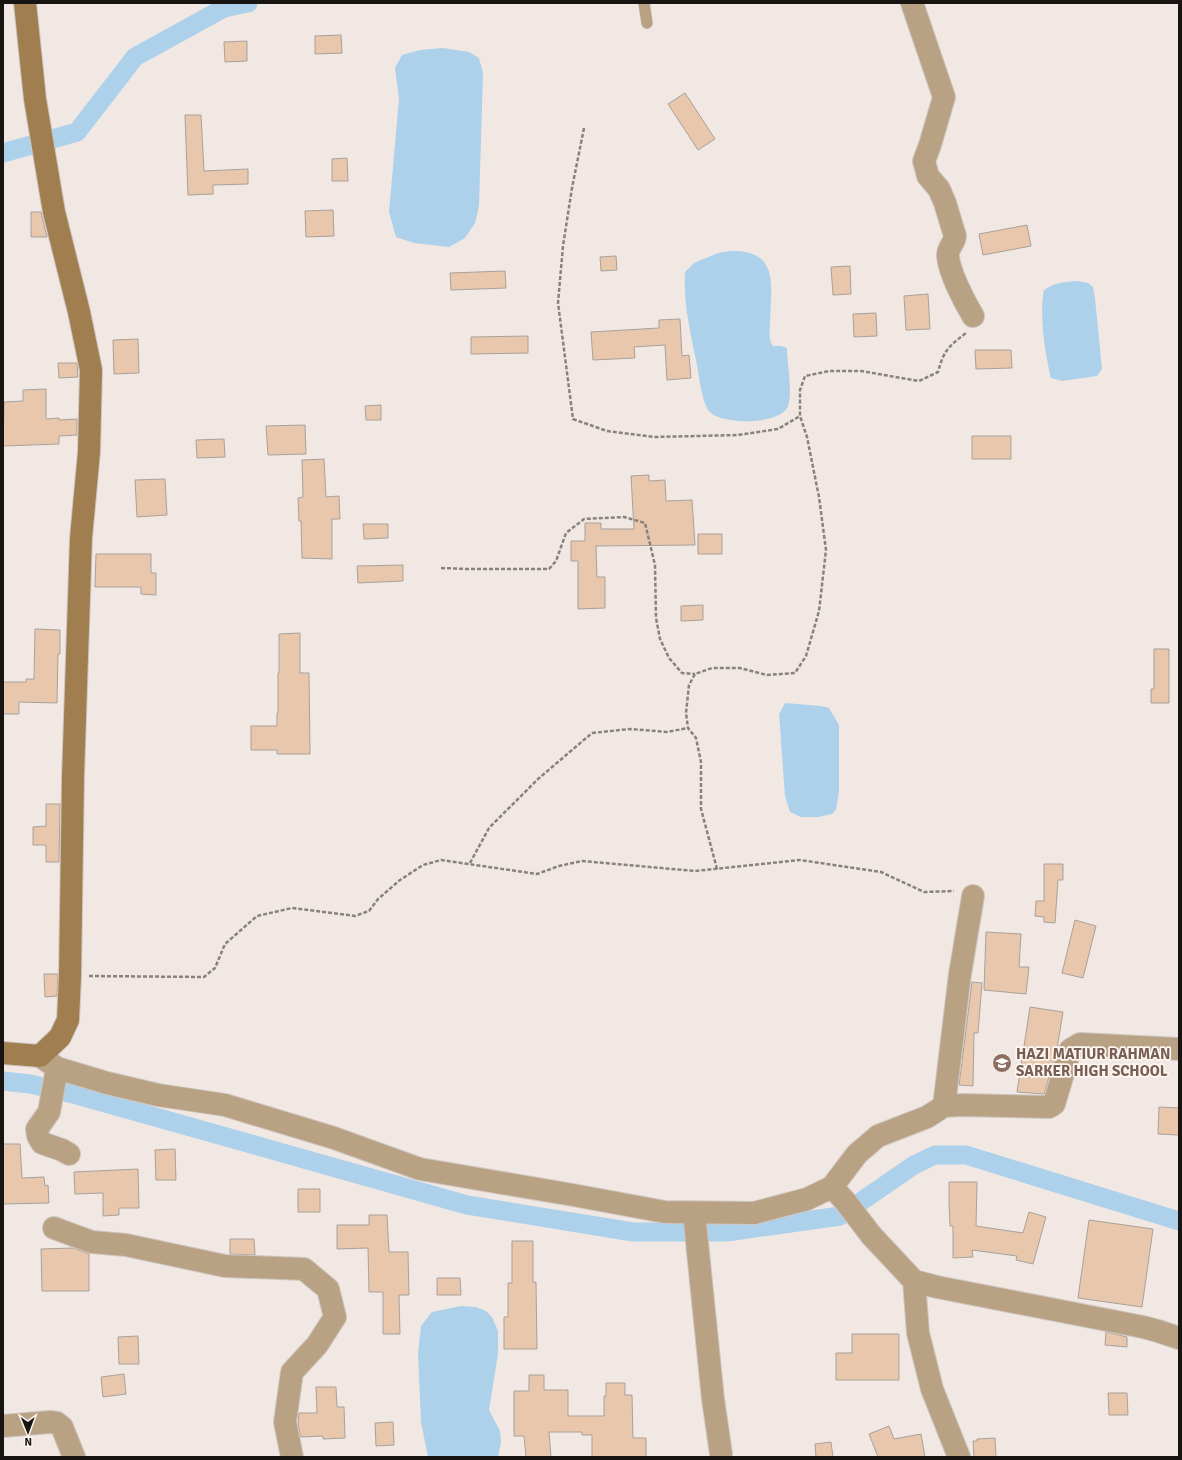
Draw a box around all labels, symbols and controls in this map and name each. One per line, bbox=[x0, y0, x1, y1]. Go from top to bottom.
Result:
place label: HAZI MATIUR RAHMAN SARKER HIGH SCHOOL bbox=[1016, 1045, 1170, 1080]
school or university icon: HAZI MATIUR RAHMAN SARKER HIGH SCHOOL bbox=[991, 1052, 1013, 1074]
north arrow bbox=[8, 1412, 48, 1452]
text: N bbox=[24, 1435, 32, 1448]

